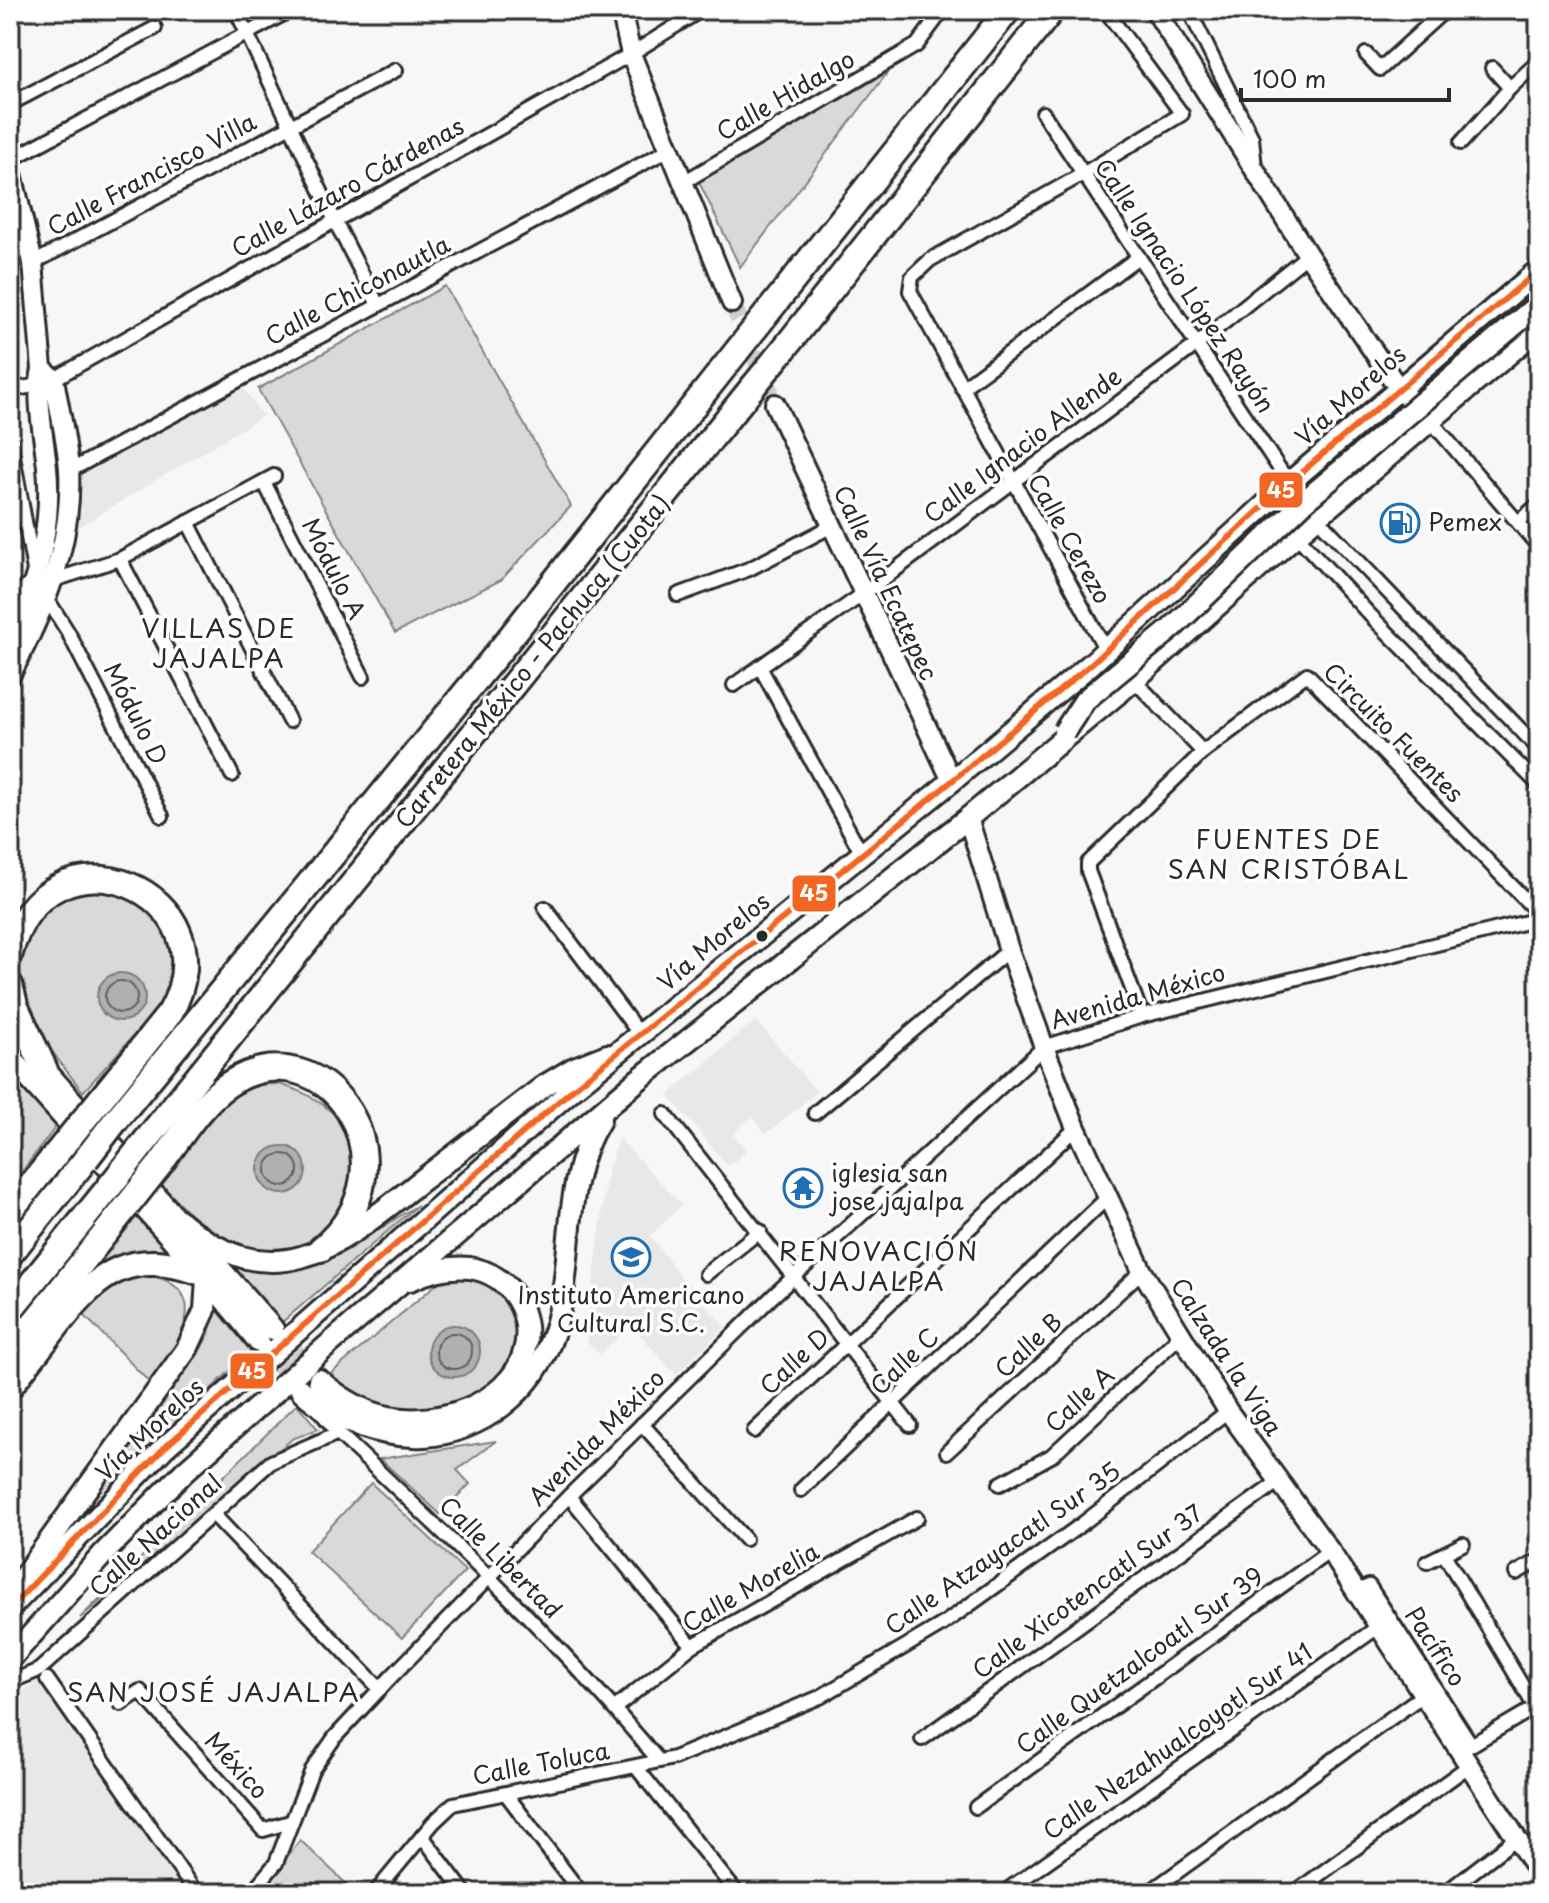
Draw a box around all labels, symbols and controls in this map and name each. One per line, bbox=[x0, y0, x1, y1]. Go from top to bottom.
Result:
street label: Calle Hidalgo bbox=[709, 40, 861, 148]
scale bar bbox=[1241, 52, 1449, 102]
text: 100 m bbox=[1253, 60, 1326, 96]
street label: Calle Francisco Villa bbox=[40, 103, 262, 244]
street label: Calle Lázaro Cárdenas bbox=[224, 107, 470, 265]
street label: Calle Ignacio López Rayón bbox=[1087, 150, 1284, 419]
street label: Calle Chiconautla bbox=[258, 225, 456, 353]
street label: Vía Morelos bbox=[1286, 336, 1413, 453]
street label: Calle Ignacio Allende bbox=[915, 358, 1128, 531]
street label: Calle Cerezo bbox=[1020, 466, 1121, 610]
line badge: 45 bbox=[1258, 471, 1304, 509]
text: 45 bbox=[1267, 472, 1295, 505]
street label: Calle Vía Ecatepec bbox=[826, 479, 948, 686]
street label: Carretera México - Pachuca (Cuota) bbox=[385, 486, 678, 835]
fuel station icon: Pemex bbox=[1379, 502, 1421, 544]
place label: Pemex bbox=[1428, 503, 1502, 539]
street label: Módulo A bbox=[294, 511, 376, 625]
district label: VILLAS DE JAJALPA bbox=[141, 608, 297, 677]
street label: Circuito Fuentes bbox=[1316, 653, 1473, 810]
street label: Módulo D bbox=[96, 656, 178, 770]
district label: FUENTES DE SAN CRISTÓBAL bbox=[1168, 819, 1410, 888]
line badge: 45 bbox=[791, 874, 837, 913]
text: 45 bbox=[800, 875, 828, 908]
street label: Vía Morelos bbox=[649, 883, 777, 998]
unlabelled marker bbox=[754, 928, 770, 944]
street label: Avenida México bbox=[1046, 953, 1229, 1037]
place label: iglesia san jose jajalpa bbox=[828, 1154, 964, 1218]
temple icon: iglesia san jose jajalpa bbox=[782, 1167, 824, 1209]
district label: RENOVACIÓN JAJALPA bbox=[779, 1231, 979, 1300]
school or university icon: Instituto Americano Cultural S.C. bbox=[610, 1236, 652, 1278]
street label: Calzada la Viga bbox=[1163, 1270, 1292, 1442]
place label: Instituto Americano Cultural S.C. bbox=[517, 1276, 745, 1340]
street label: Calle B bbox=[986, 1304, 1070, 1385]
street label: Calle D bbox=[751, 1319, 837, 1402]
street label: Calle C bbox=[861, 1319, 946, 1403]
line badge: 45 bbox=[229, 1352, 275, 1390]
text: 45 bbox=[238, 1353, 266, 1386]
street label: Calle A bbox=[1036, 1357, 1121, 1440]
street label: Avenida México bbox=[519, 1360, 672, 1513]
street label: Vía Morelos bbox=[86, 1369, 211, 1488]
street label: Calle Atzayacatl Sur 35 bbox=[877, 1452, 1127, 1642]
street label: Calle Nacional bbox=[80, 1465, 229, 1604]
street label: Calle Libertad bbox=[432, 1487, 571, 1626]
street label: Calle Xicotencatl Sur 37 bbox=[964, 1494, 1210, 1686]
street label: Calle Morelia bbox=[675, 1532, 825, 1640]
street label: Calle Quetzalcoatl Sur 39 bbox=[1007, 1557, 1270, 1762]
street label: Pacífico bbox=[1397, 1599, 1476, 1693]
street label: Calle Nezahualcoyotl Sur 41 bbox=[1035, 1633, 1319, 1847]
district label: SAN JOSÉ JAJALPA bbox=[67, 1672, 361, 1711]
street label: México bbox=[197, 1723, 278, 1807]
street label: Calle Toluca bbox=[469, 1731, 612, 1793]

